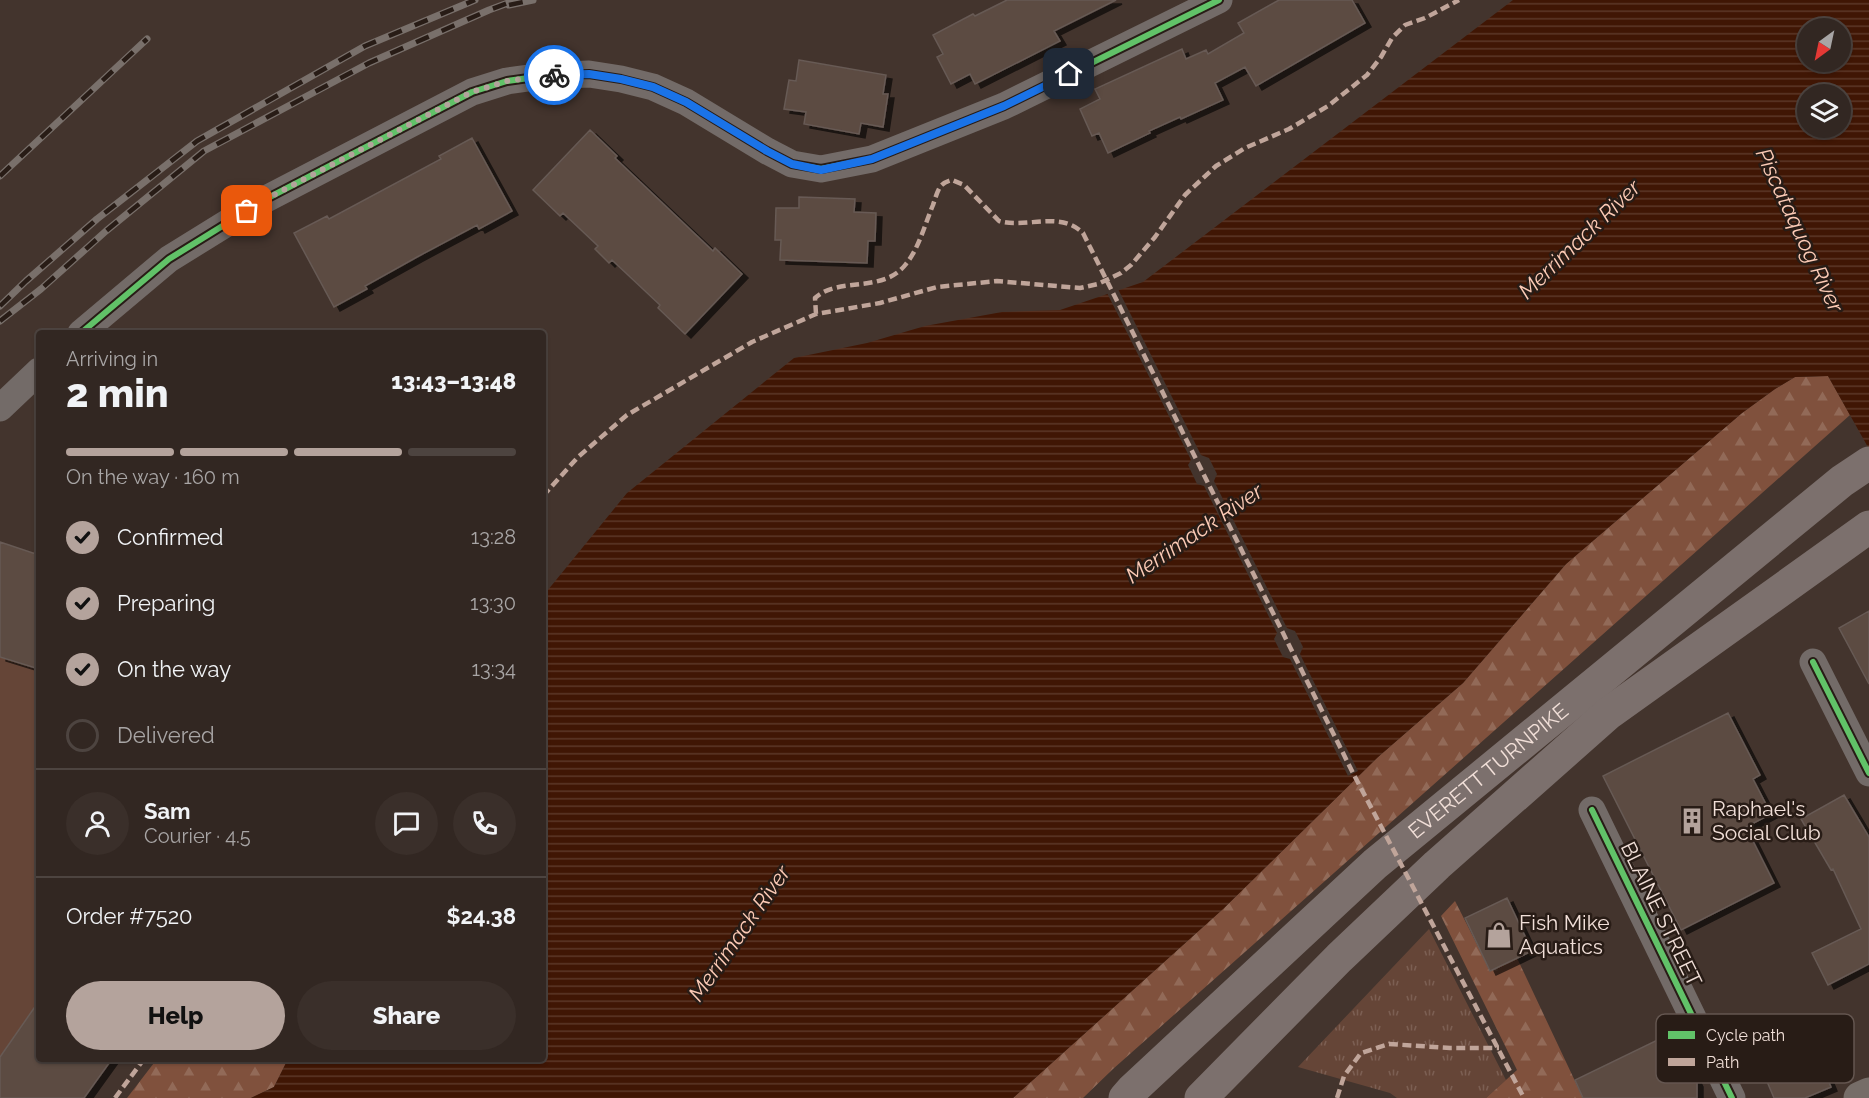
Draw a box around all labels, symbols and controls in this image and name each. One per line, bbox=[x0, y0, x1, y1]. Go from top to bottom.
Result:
north arrow bbox=[1797, 18, 1851, 72]
map controls bbox=[1797, 18, 1851, 138]
courier bbox=[524, 45, 584, 105]
pin bbox=[1043, 48, 1094, 99]
icon: home bbox=[1052, 57, 1085, 90]
icon: bike bbox=[538, 59, 571, 92]
button: layers bbox=[1797, 84, 1851, 138]
water label: Piscataquog River bbox=[1751, 144, 1850, 317]
water label: Merrimack River bbox=[1513, 173, 1646, 304]
pin bbox=[221, 185, 272, 236]
icon: bag bbox=[230, 194, 263, 227]
text: Arriving in bbox=[66, 347, 158, 371]
text: 13:43–13:48 bbox=[391, 368, 516, 394]
text: 2 min bbox=[66, 370, 169, 416]
text: On the way · 160 m bbox=[66, 465, 240, 489]
water label: Merrimack River bbox=[1121, 477, 1269, 588]
icon: check bbox=[66, 521, 99, 554]
text: Confirmed bbox=[117, 524, 224, 550]
text: 13:28 bbox=[471, 525, 516, 549]
icon: check bbox=[66, 587, 99, 620]
text: Preparing bbox=[117, 590, 215, 616]
text: 13:30 bbox=[470, 591, 516, 615]
icon: check bbox=[66, 653, 99, 686]
text: On the way bbox=[117, 656, 231, 682]
text: 13:34 bbox=[471, 657, 516, 681]
street label: EVERETT TURNPIKE bbox=[1403, 698, 1573, 844]
text: Delivered bbox=[117, 722, 215, 748]
button: person bbox=[66, 792, 129, 855]
button: chat bbox=[375, 792, 438, 855]
button: phone bbox=[453, 792, 516, 855]
place label: Raphael's Social Club bbox=[1712, 796, 1821, 845]
text: Sam bbox=[144, 798, 191, 824]
building icon: Raphael's Social Club bbox=[1677, 806, 1707, 836]
text: Courier · 4.5 bbox=[144, 824, 251, 848]
street label: BLAINE STREET bbox=[1616, 837, 1707, 990]
water label: Merrimack River bbox=[683, 859, 796, 1006]
text: Order #7520 bbox=[66, 903, 193, 929]
text: $24.38 bbox=[447, 903, 516, 929]
place label: Fish Mike Aquatics bbox=[1519, 910, 1610, 959]
shop icon: Fish Mike Aquatics bbox=[1484, 920, 1514, 950]
button: Help bbox=[66, 981, 285, 1050]
button: Share bbox=[297, 981, 516, 1050]
legend bbox=[1656, 1014, 1854, 1083]
text: Cycle path bbox=[1706, 1026, 1785, 1045]
text: Path bbox=[1706, 1053, 1739, 1072]

